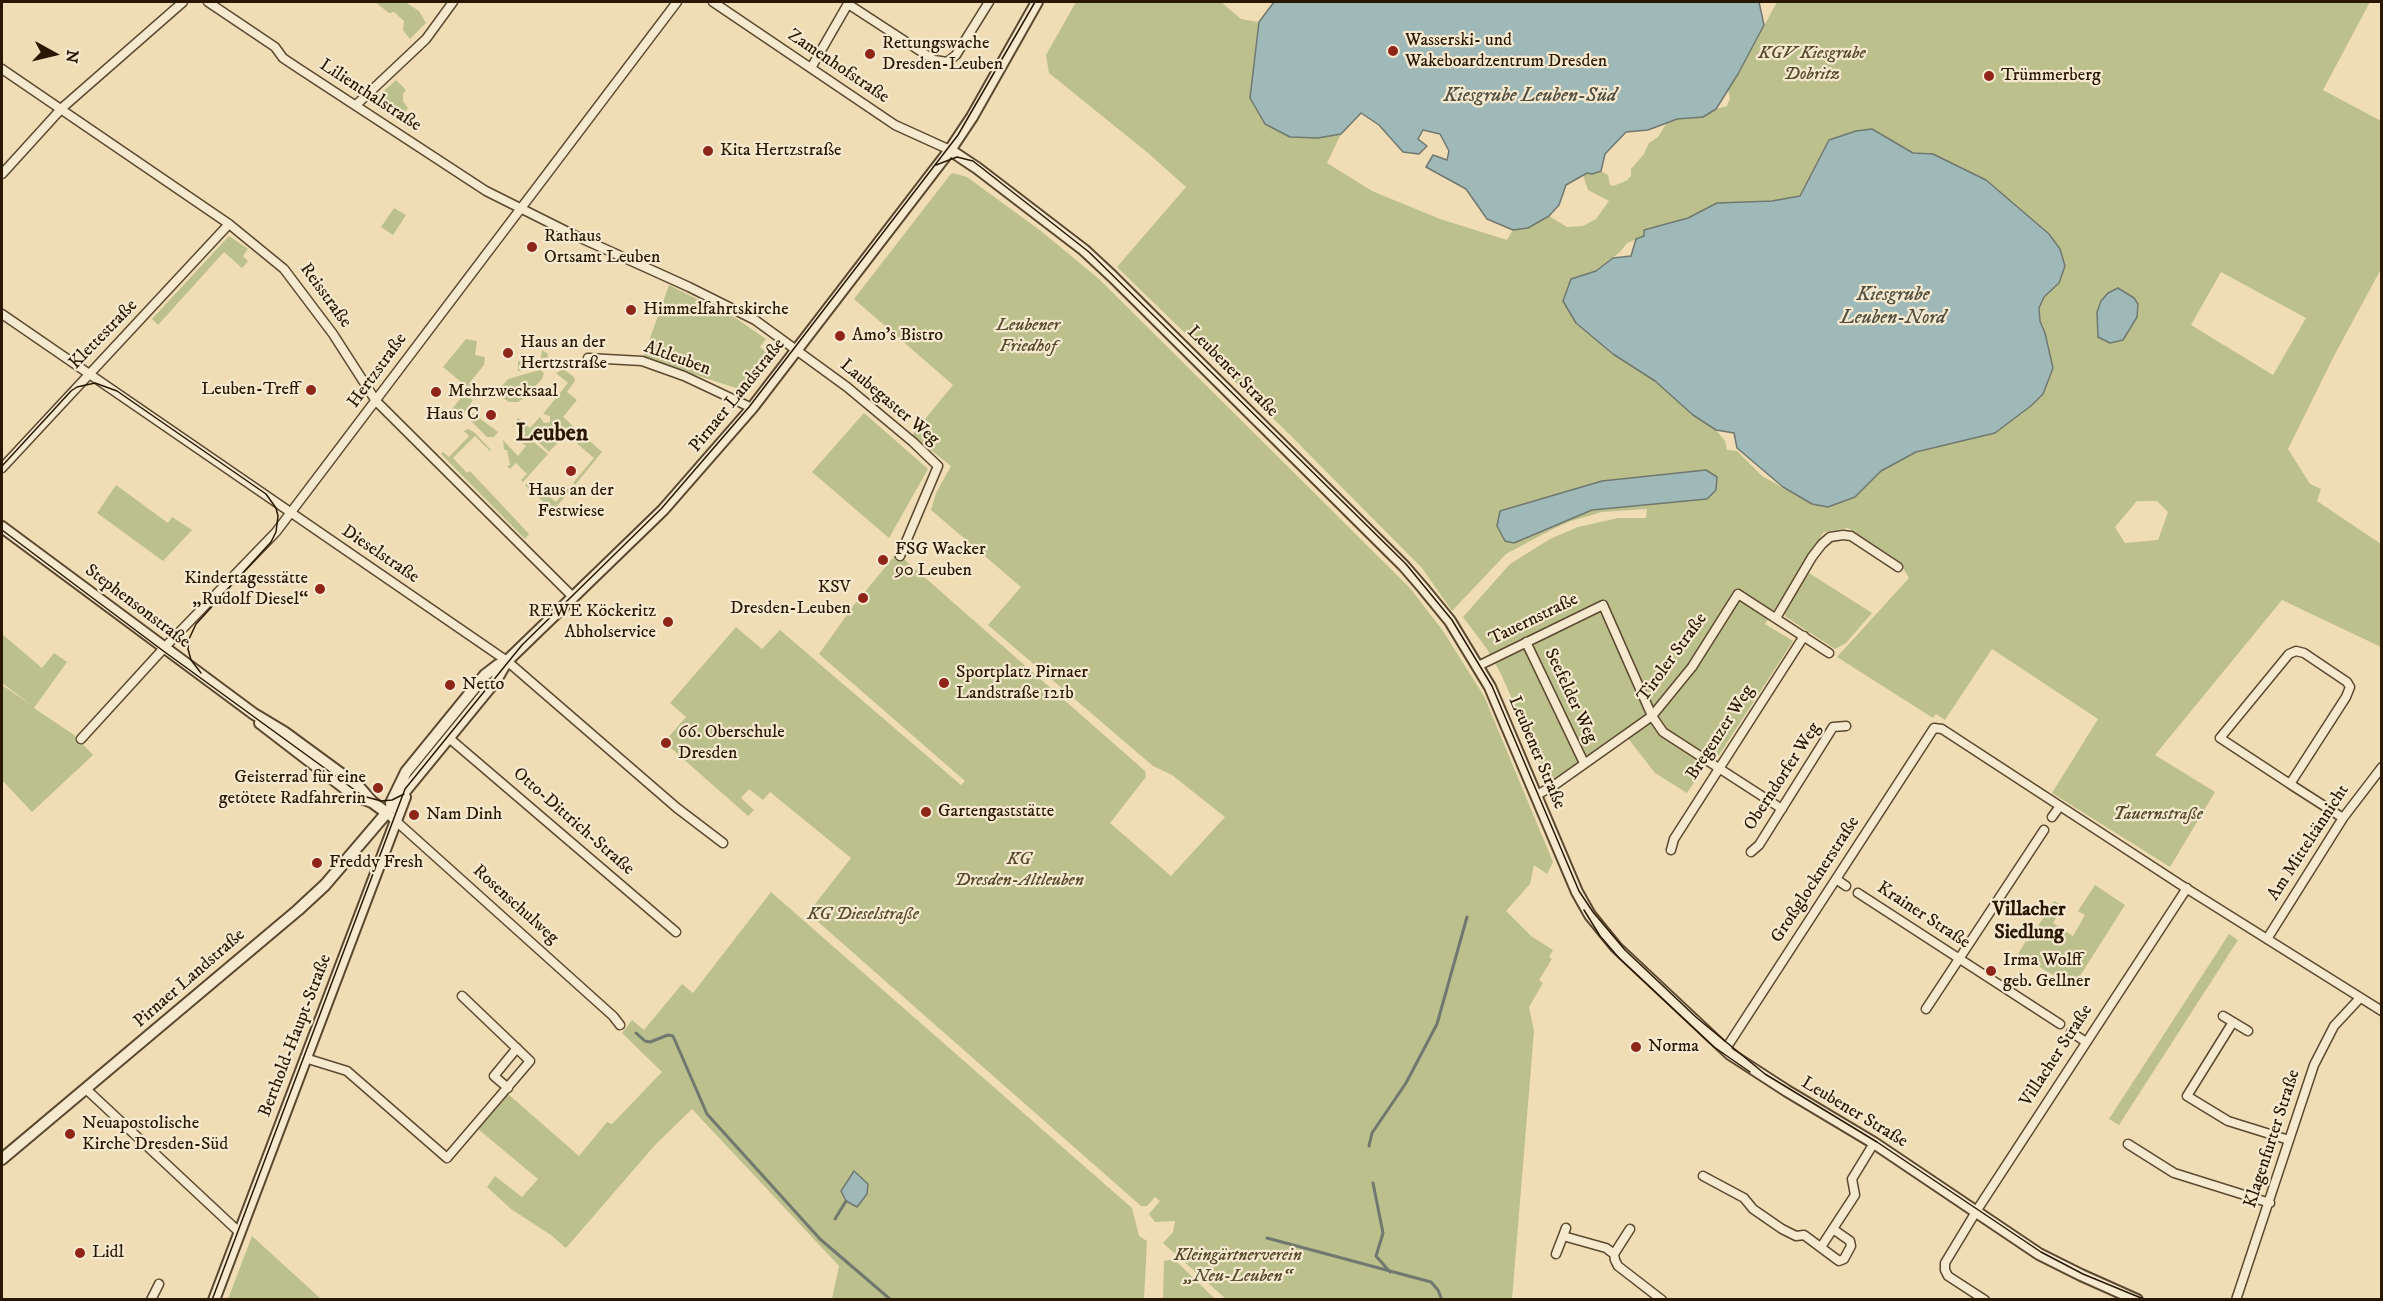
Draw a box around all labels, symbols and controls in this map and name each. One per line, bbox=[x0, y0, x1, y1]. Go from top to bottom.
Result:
north arrow bbox=[24, 24, 84, 84]
street label: Zamenhofstraße bbox=[783, 25, 893, 109]
place label: Wasserski- und Wakeboardzentrum Dresden bbox=[1405, 30, 1607, 72]
place label: Rettungswache Dresden-Leuben bbox=[882, 33, 1003, 76]
park label: KGV Kiesgrube Dobritz bbox=[1758, 43, 1866, 86]
marker: Wasserski- und Wakeboardzentrum Dresden bbox=[1386, 44, 1400, 58]
marker: Rettungswache Dresden-Leuben bbox=[863, 47, 877, 61]
text: N bbox=[61, 49, 83, 64]
street label: Lilienthalstraße bbox=[315, 55, 425, 137]
place label: Trümmerberg bbox=[2001, 65, 2101, 87]
marker: Trümmerberg bbox=[1982, 69, 1996, 83]
water label: Kiesgrube Leuben-Süd bbox=[1444, 85, 1616, 109]
place label: Kita Hertzstraße bbox=[720, 140, 842, 162]
marker: Kita Hertzstraße bbox=[701, 144, 715, 158]
place label: Rathaus Ortsamt Leuben bbox=[544, 226, 660, 268]
marker: Rathaus Ortsamt Leuben bbox=[525, 240, 539, 254]
street label: Reisstraße bbox=[294, 260, 356, 332]
water label: Kiesgrube Leuben-Nord bbox=[1840, 284, 1946, 331]
street label: Klettestraße bbox=[65, 296, 143, 374]
place label: Himmelfahrtskirche bbox=[643, 299, 789, 321]
marker: Himmelfahrtskirche bbox=[624, 303, 638, 317]
park label: Leubener Friedhof bbox=[996, 315, 1060, 358]
street label: Leubener Straße bbox=[1182, 322, 1282, 422]
place label: Amo's Bistro bbox=[852, 325, 943, 347]
street label: Hertzstraße bbox=[344, 329, 412, 413]
marker: Amo's Bistro bbox=[833, 329, 847, 343]
place label: Haus an der Hertzstraße bbox=[520, 332, 607, 374]
street label: Pirnaer Landstraße bbox=[685, 335, 791, 457]
street label: Altleuben bbox=[641, 337, 713, 381]
marker: Haus an der Hertzstraße bbox=[501, 346, 515, 360]
street label: Laubegaster Weg bbox=[835, 355, 943, 451]
place label: Leuben-Treff bbox=[201, 379, 299, 401]
place label: Mehrzwecksaal bbox=[448, 381, 558, 403]
marker: Leuben-Treff bbox=[304, 383, 318, 397]
marker: Mehrzwecksaal bbox=[429, 385, 443, 399]
place label: Haus C bbox=[426, 404, 479, 426]
marker: Haus C bbox=[484, 408, 498, 422]
district label: Leuben bbox=[516, 421, 588, 449]
marker: Haus an der Festwiese bbox=[564, 464, 578, 478]
place label: Haus an der Festwiese bbox=[528, 480, 614, 522]
street label: Dieselstraße bbox=[337, 521, 423, 589]
place label: FSG Wacker 90 Leuben bbox=[895, 539, 986, 582]
marker: FSG Wacker 90 Leuben bbox=[876, 553, 890, 567]
street label: Stephensonstraße bbox=[80, 560, 194, 654]
place label: Kindertagesstätte „Rudolf Diesel“ bbox=[184, 568, 308, 610]
place label: KSV Dresden-Leuben bbox=[730, 577, 851, 620]
marker: Kindertagesstätte „Rudolf Diesel“ bbox=[313, 582, 327, 596]
street label: Tauernstraße bbox=[1486, 589, 1582, 651]
marker: KSV Dresden-Leuben bbox=[856, 591, 870, 605]
place label: REWE Köckeritz Abholservice bbox=[528, 601, 656, 644]
street label: Tiroler Straße bbox=[1633, 609, 1713, 707]
marker: REWE Köckeritz Abholservice bbox=[661, 615, 675, 629]
street label: Seefelder Weg bbox=[1539, 645, 1601, 747]
place label: Sportplatz Pirnaer Landstraße 121b bbox=[956, 662, 1088, 704]
place label: Netto bbox=[462, 674, 504, 696]
marker: Sportplatz Pirnaer Landstraße 121b bbox=[937, 676, 951, 690]
marker: Netto bbox=[443, 678, 457, 692]
street label: Bregenzer Weg bbox=[1682, 682, 1760, 784]
street label: Leubener Straße bbox=[1503, 693, 1569, 813]
street label: Oberndorfer Weg bbox=[1740, 719, 1826, 835]
place label: 66. Oberschule Dresden bbox=[678, 722, 785, 764]
marker: 66. Oberschule Dresden bbox=[659, 736, 673, 750]
street label: Otto-Dittrich-Straße bbox=[508, 763, 638, 881]
place label: Geisterrad für eine getötete Radfahrerin bbox=[219, 767, 366, 810]
marker: Geisterrad für eine getötete Radfahrerin bbox=[371, 781, 385, 795]
street label: Am Mitteltännicht bbox=[2263, 781, 2355, 905]
place label: Gartengaststätte bbox=[938, 801, 1054, 823]
place label: Nam Dinh bbox=[426, 804, 502, 826]
park label: Tauernstraße bbox=[2113, 804, 2203, 826]
marker: Gartengaststätte bbox=[919, 805, 933, 819]
marker: Nam Dinh bbox=[407, 808, 421, 822]
street label: Großglocknerstraße bbox=[1767, 813, 1865, 947]
park label: KG Dresden-Altleuben bbox=[954, 849, 1084, 892]
place label: Freddy Fresh bbox=[329, 852, 423, 874]
marker: Freddy Fresh bbox=[310, 856, 324, 870]
street label: Rosenschulweg bbox=[468, 861, 562, 949]
street label: Krainer Straße bbox=[1872, 878, 1974, 954]
district label: Villacher Siedlung bbox=[1993, 899, 2065, 946]
park label: KG Dieselstraße bbox=[807, 904, 919, 926]
street label: Pirnaer Landstraße bbox=[130, 925, 250, 1033]
place label: Irma Wolff geb. Gellner bbox=[2003, 950, 2090, 992]
street label: Berthold-Haupt-Straße bbox=[255, 952, 337, 1120]
marker: Irma Wolff geb. Gellner bbox=[1984, 964, 1998, 978]
street label: Villacher Straße bbox=[2016, 1001, 2098, 1111]
place label: Norma bbox=[1648, 1036, 1699, 1058]
marker: Norma bbox=[1629, 1040, 1643, 1054]
street label: Klagenfurter Straße bbox=[2240, 1067, 2306, 1211]
street label: Leubener Straße bbox=[1797, 1073, 1911, 1153]
place label: Neuapostolische Kirche Dresden-Süd bbox=[82, 1113, 228, 1156]
marker: Neuapostolische Kirche Dresden-Süd bbox=[63, 1127, 77, 1141]
place label: Lidl bbox=[92, 1242, 124, 1264]
park label: Kleingärtnerverein „Neu-Leuben“ bbox=[1174, 1245, 1302, 1288]
marker: Lidl bbox=[73, 1246, 87, 1260]

